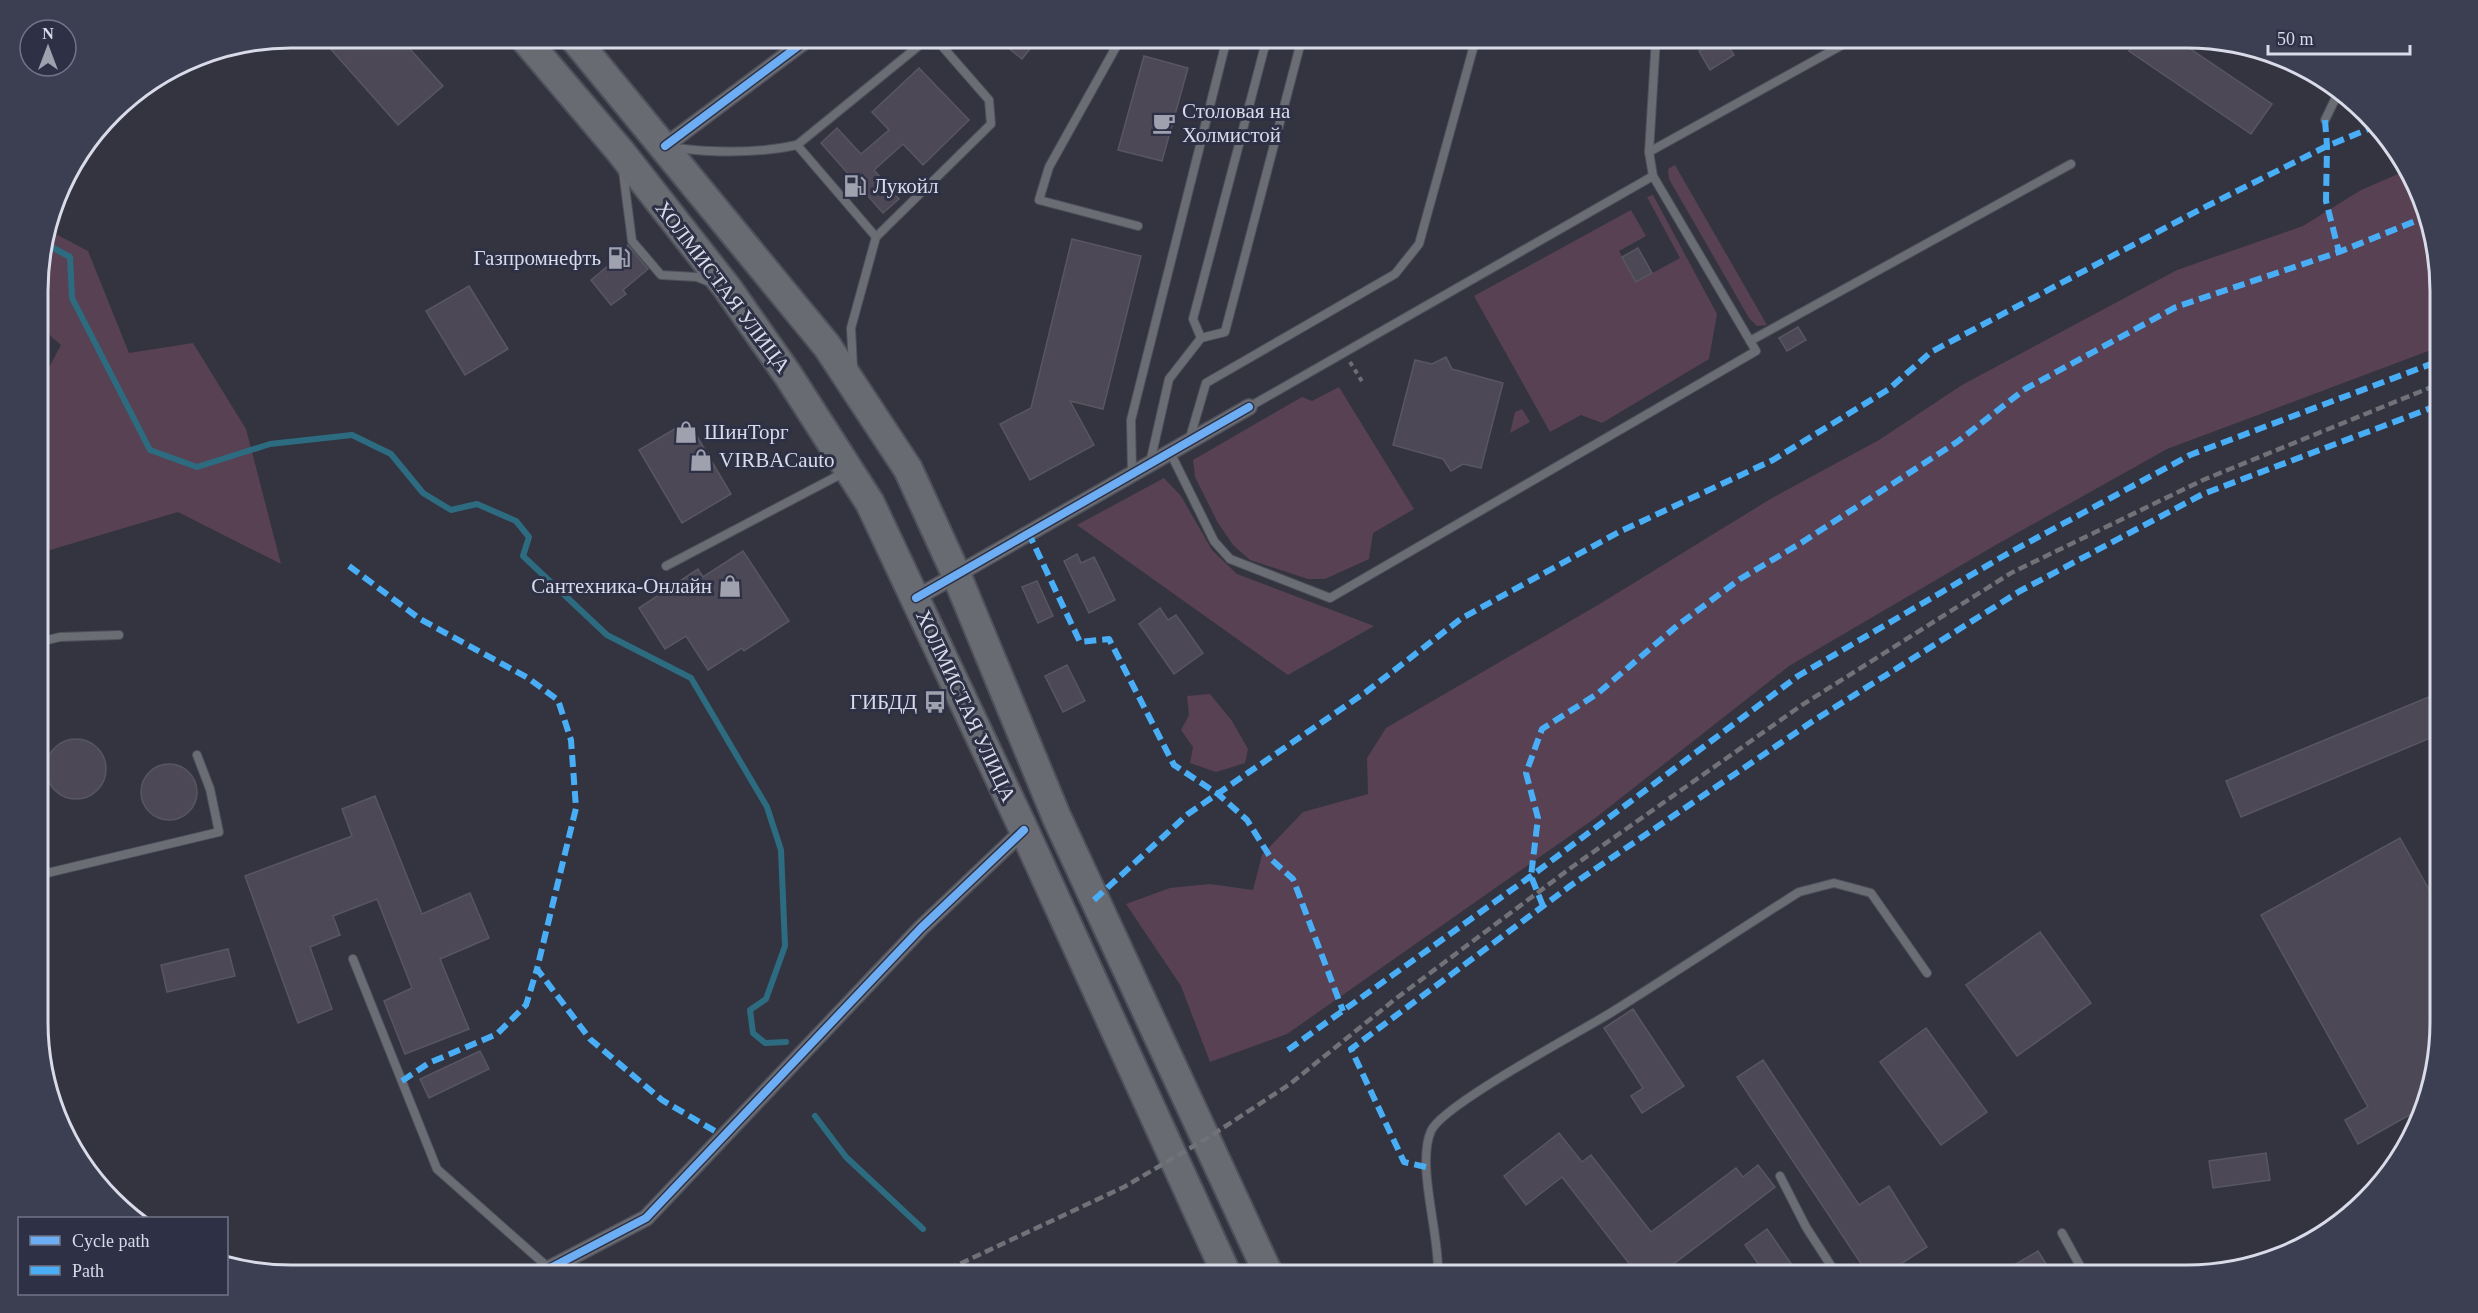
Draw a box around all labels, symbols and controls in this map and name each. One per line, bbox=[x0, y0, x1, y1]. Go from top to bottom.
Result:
north arrow bbox=[18, 18, 78, 78]
scale bar bbox=[2268, 18, 2410, 56]
text: N bbox=[42, 25, 54, 42]
text: 50 m bbox=[2277, 29, 2314, 49]
place label: Столовая на Холмистой bbox=[1182, 99, 1291, 147]
cafe icon: Столовая на Холмистой bbox=[1151, 110, 1177, 136]
fuel station icon: Лукойл bbox=[842, 173, 868, 199]
place label: Лукойл bbox=[873, 174, 939, 198]
street label: ХОЛМИСТАЯ УЛИЦА bbox=[651, 196, 796, 378]
fuel station icon: Газпромнефть bbox=[606, 245, 632, 271]
place label: Газпромнефть bbox=[473, 246, 601, 270]
shop icon: ШинТорг bbox=[673, 419, 699, 445]
place label: ШинТорг bbox=[704, 420, 789, 444]
shop icon: VIRBACauto bbox=[688, 447, 714, 473]
place label: VIRBACauto bbox=[719, 448, 835, 472]
shop icon: Сантехника-Онлайн bbox=[717, 573, 743, 599]
place label: Сантехника-Онлайн bbox=[531, 574, 712, 598]
street label: ХОЛМИСТАЯ УЛИЦА bbox=[911, 606, 1021, 806]
bus stop icon: ГИБДД bbox=[922, 689, 948, 715]
place label: ГИБДД bbox=[850, 690, 917, 714]
legend bbox=[18, 1217, 228, 1295]
text: Cycle path bbox=[72, 1231, 149, 1251]
text: Path bbox=[72, 1261, 104, 1281]

